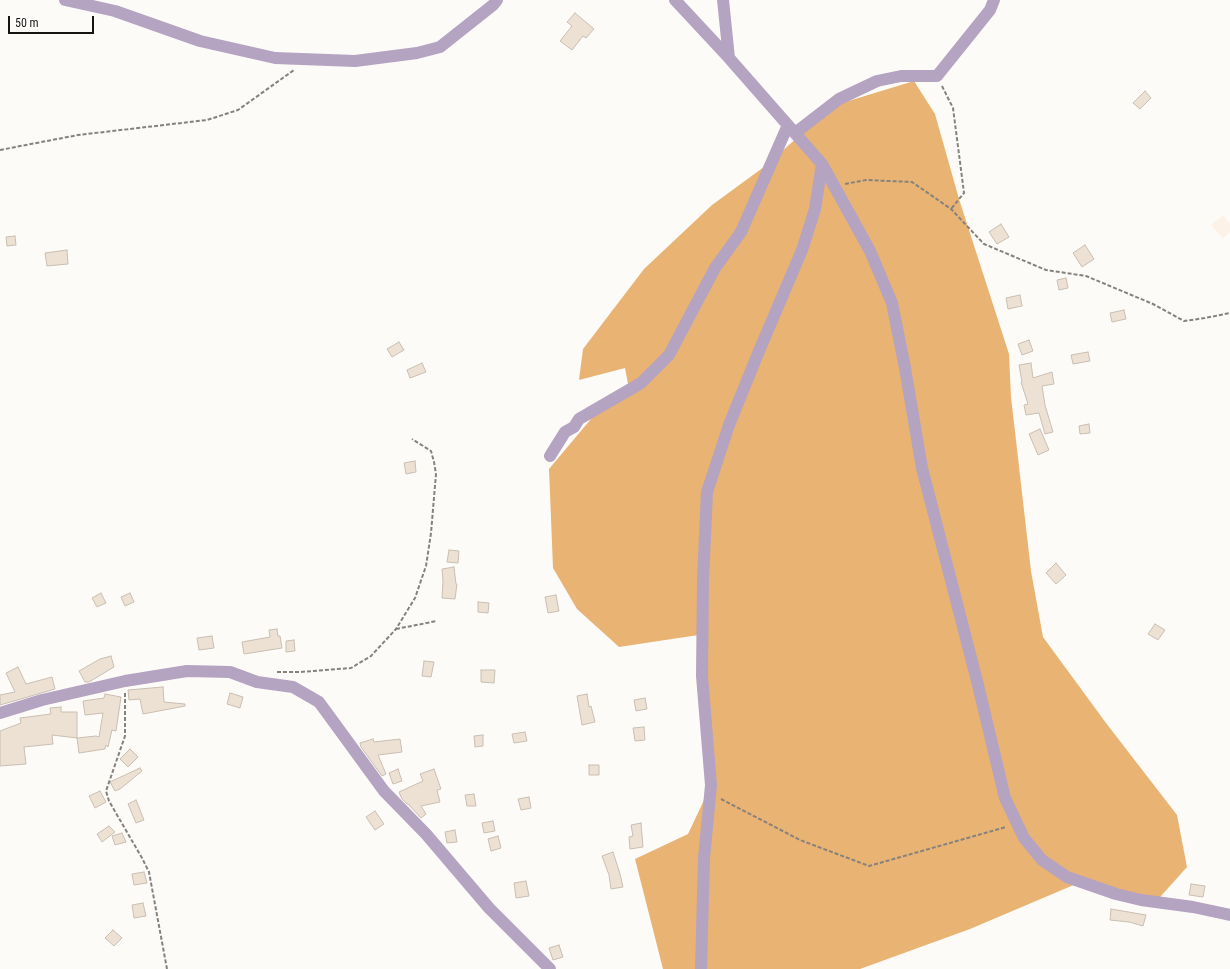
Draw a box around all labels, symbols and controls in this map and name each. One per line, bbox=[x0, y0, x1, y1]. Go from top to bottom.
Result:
scale bar bbox=[10, 8, 96, 34]
text: 50 m bbox=[15, 16, 39, 30]

